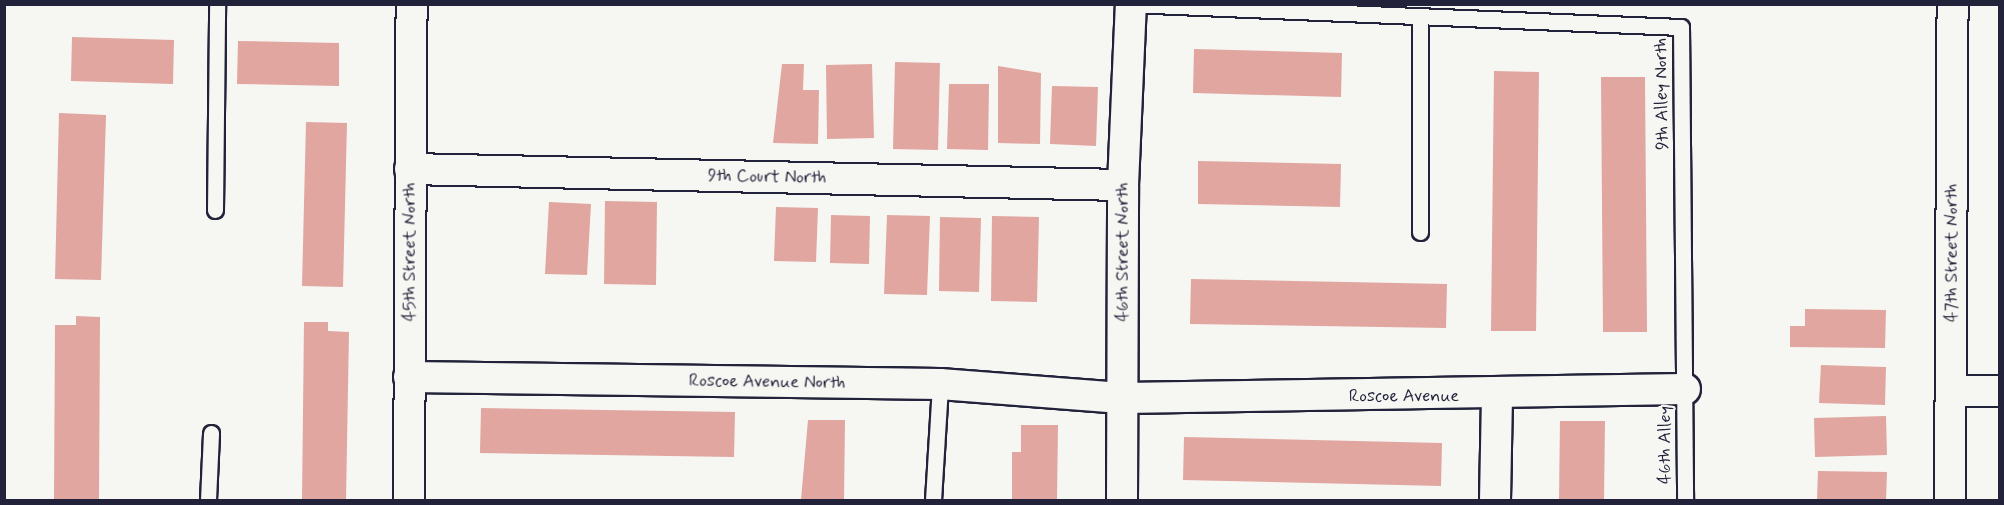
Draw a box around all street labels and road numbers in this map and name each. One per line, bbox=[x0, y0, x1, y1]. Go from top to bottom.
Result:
street label: 9th Alley North bbox=[1650, 37, 1674, 151]
street label: 9th Court North bbox=[707, 165, 827, 189]
street label: 45th Street North bbox=[399, 183, 421, 321]
street label: 46th Street North bbox=[1112, 183, 1134, 321]
street label: 47th Street North bbox=[1941, 184, 1963, 322]
street label: Roscoe Avenue North bbox=[688, 370, 846, 394]
street label: Roscoe Avenue bbox=[1349, 385, 1459, 407]
street label: 46th Alley bbox=[1654, 406, 1676, 484]

